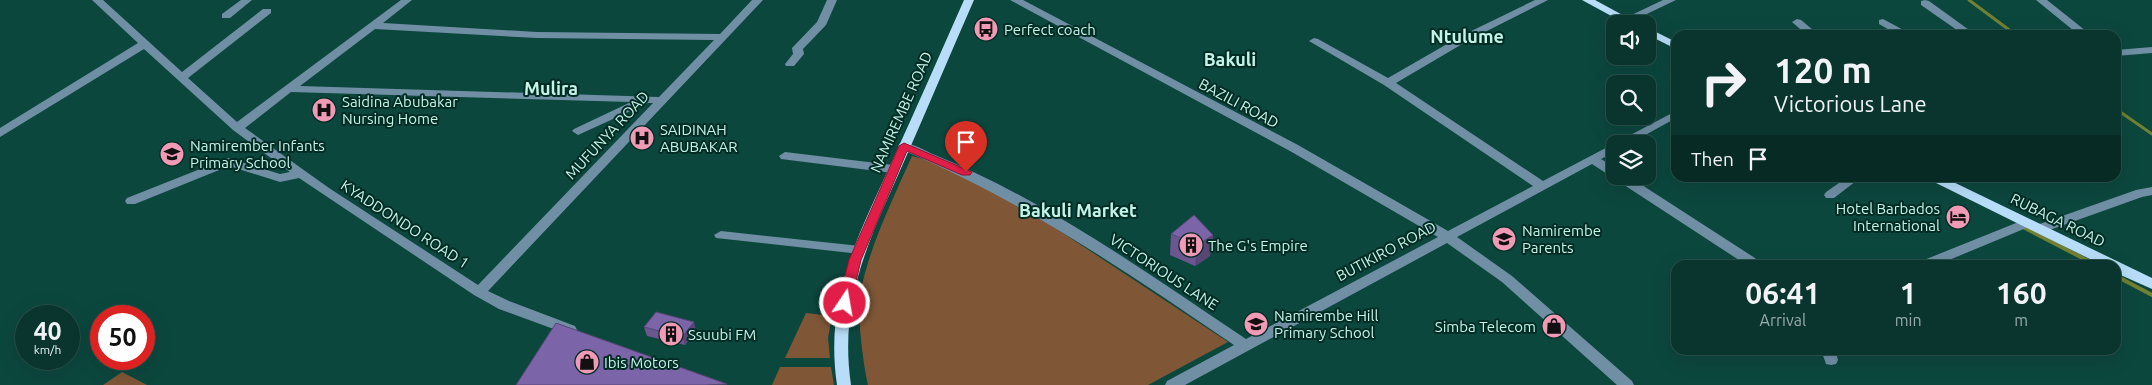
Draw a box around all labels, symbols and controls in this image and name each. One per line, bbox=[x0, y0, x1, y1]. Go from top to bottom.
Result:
map controls bbox=[1606, 15, 1656, 185]
button: sound bbox=[1606, 15, 1656, 65]
bus stop icon: Perfect coach bbox=[973, 16, 999, 42]
place label: Perfect coach bbox=[1004, 21, 1096, 38]
district label: Ntulume bbox=[1430, 26, 1504, 46]
street label: NAMIREMBE ROAD bbox=[867, 49, 935, 175]
district label: Bakuli bbox=[1204, 49, 1256, 69]
icon: right bbox=[1691, 50, 1756, 115]
text: 120 m bbox=[1774, 50, 1872, 90]
street label: BAZILI ROAD bbox=[1196, 75, 1282, 131]
button: search bbox=[1606, 75, 1656, 125]
district label: Mulira bbox=[524, 78, 578, 98]
street label: MUFUNYA ROAD bbox=[562, 87, 652, 183]
text: Victorious Lane bbox=[1774, 91, 1927, 116]
place label: Saidina Abubakar Nursing Home bbox=[342, 93, 458, 127]
hospital icon: Saidina Abubakar Nursing Home bbox=[311, 97, 337, 123]
place label: SAIDINAH ABUBAKAR bbox=[660, 121, 738, 155]
pin bbox=[945, 121, 987, 172]
hospital icon: SAIDINAH ABUBAKAR bbox=[629, 125, 655, 151]
icon: arrive bbox=[952, 128, 980, 156]
button: layers bbox=[1606, 135, 1656, 185]
place label: Namirember Infants Primary School bbox=[190, 137, 325, 171]
school or university icon: Namirember Infants Primary School bbox=[159, 141, 185, 167]
icon: arrive bbox=[1744, 145, 1772, 173]
text: Then bbox=[1691, 148, 1734, 170]
street label: KYADDONDO ROAD 1 bbox=[338, 176, 472, 272]
street label: RUBAGA ROAD bbox=[2008, 190, 2108, 250]
district label: Bakuli Market bbox=[1019, 200, 1137, 220]
place label: Hotel Barbados International bbox=[1836, 200, 1940, 234]
hotel icon: Hotel Barbados International bbox=[1945, 204, 1971, 230]
street label: BUTIKIRO ROAD bbox=[1333, 218, 1439, 284]
place label: Namirembe Parents bbox=[1522, 222, 1601, 256]
school or university icon: Namirembe Parents bbox=[1491, 226, 1517, 252]
street label: VICTORIOUS LANE bbox=[1107, 231, 1221, 313]
building icon: The G's Empire bbox=[1178, 232, 1204, 258]
place label: The G's Empire bbox=[1208, 237, 1308, 254]
position arrow bbox=[818, 276, 870, 328]
text: 06:41 bbox=[1745, 276, 1820, 310]
text: 1 bbox=[1900, 276, 1917, 310]
text: 160 bbox=[1996, 276, 2047, 310]
speed limit sign: 50 bbox=[90, 305, 155, 370]
place label: Namirembe Hill Primary School bbox=[1274, 307, 1378, 341]
school or university icon: Namirembe Hill Primary School bbox=[1243, 311, 1269, 337]
text: Arrival bbox=[1760, 311, 1806, 329]
text: min bbox=[1895, 311, 1922, 329]
text: m bbox=[2014, 311, 2028, 329]
shop icon: Simba Telecom bbox=[1541, 313, 1567, 339]
text: 40 bbox=[33, 317, 62, 345]
place label: Simba Telecom bbox=[1435, 318, 1536, 335]
building icon: Ssuubi FM bbox=[658, 321, 684, 347]
place label: Ssuubi FM bbox=[688, 326, 756, 343]
text: km/h bbox=[34, 343, 61, 356]
shop icon: Ibis Motors bbox=[574, 349, 600, 375]
place label: Ibis Motors bbox=[604, 354, 679, 371]

